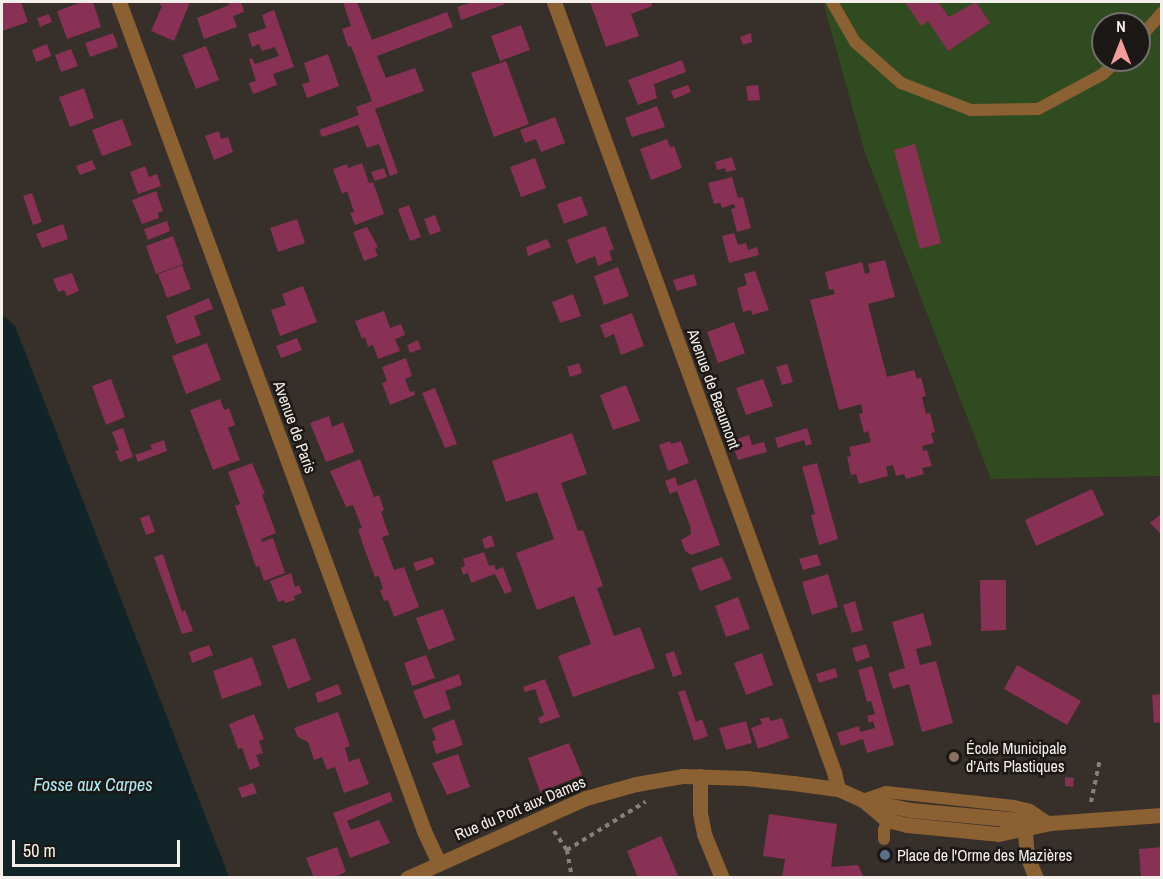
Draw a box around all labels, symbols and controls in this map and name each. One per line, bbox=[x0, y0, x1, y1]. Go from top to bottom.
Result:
north arrow bbox=[1091, 12, 1151, 72]
text: N bbox=[1116, 15, 1126, 37]
street label: Avenue de Beaumont bbox=[683, 327, 745, 451]
street label: Avenue de Paris bbox=[269, 378, 321, 476]
place label: École Municipale d’Arts Plastiques bbox=[966, 738, 1067, 776]
marker: École Municipale d’Arts Plastiques bbox=[947, 750, 961, 764]
street label: Rue du Port aux Dames bbox=[452, 772, 588, 844]
water label: Fosse aux Carpes bbox=[33, 774, 153, 796]
scale bar bbox=[15, 828, 183, 866]
text: 50 m bbox=[23, 838, 56, 863]
place label: Place de l'Orme des Mazières bbox=[897, 845, 1072, 865]
marker: Place de l'Orme des Mazières bbox=[878, 848, 892, 862]

